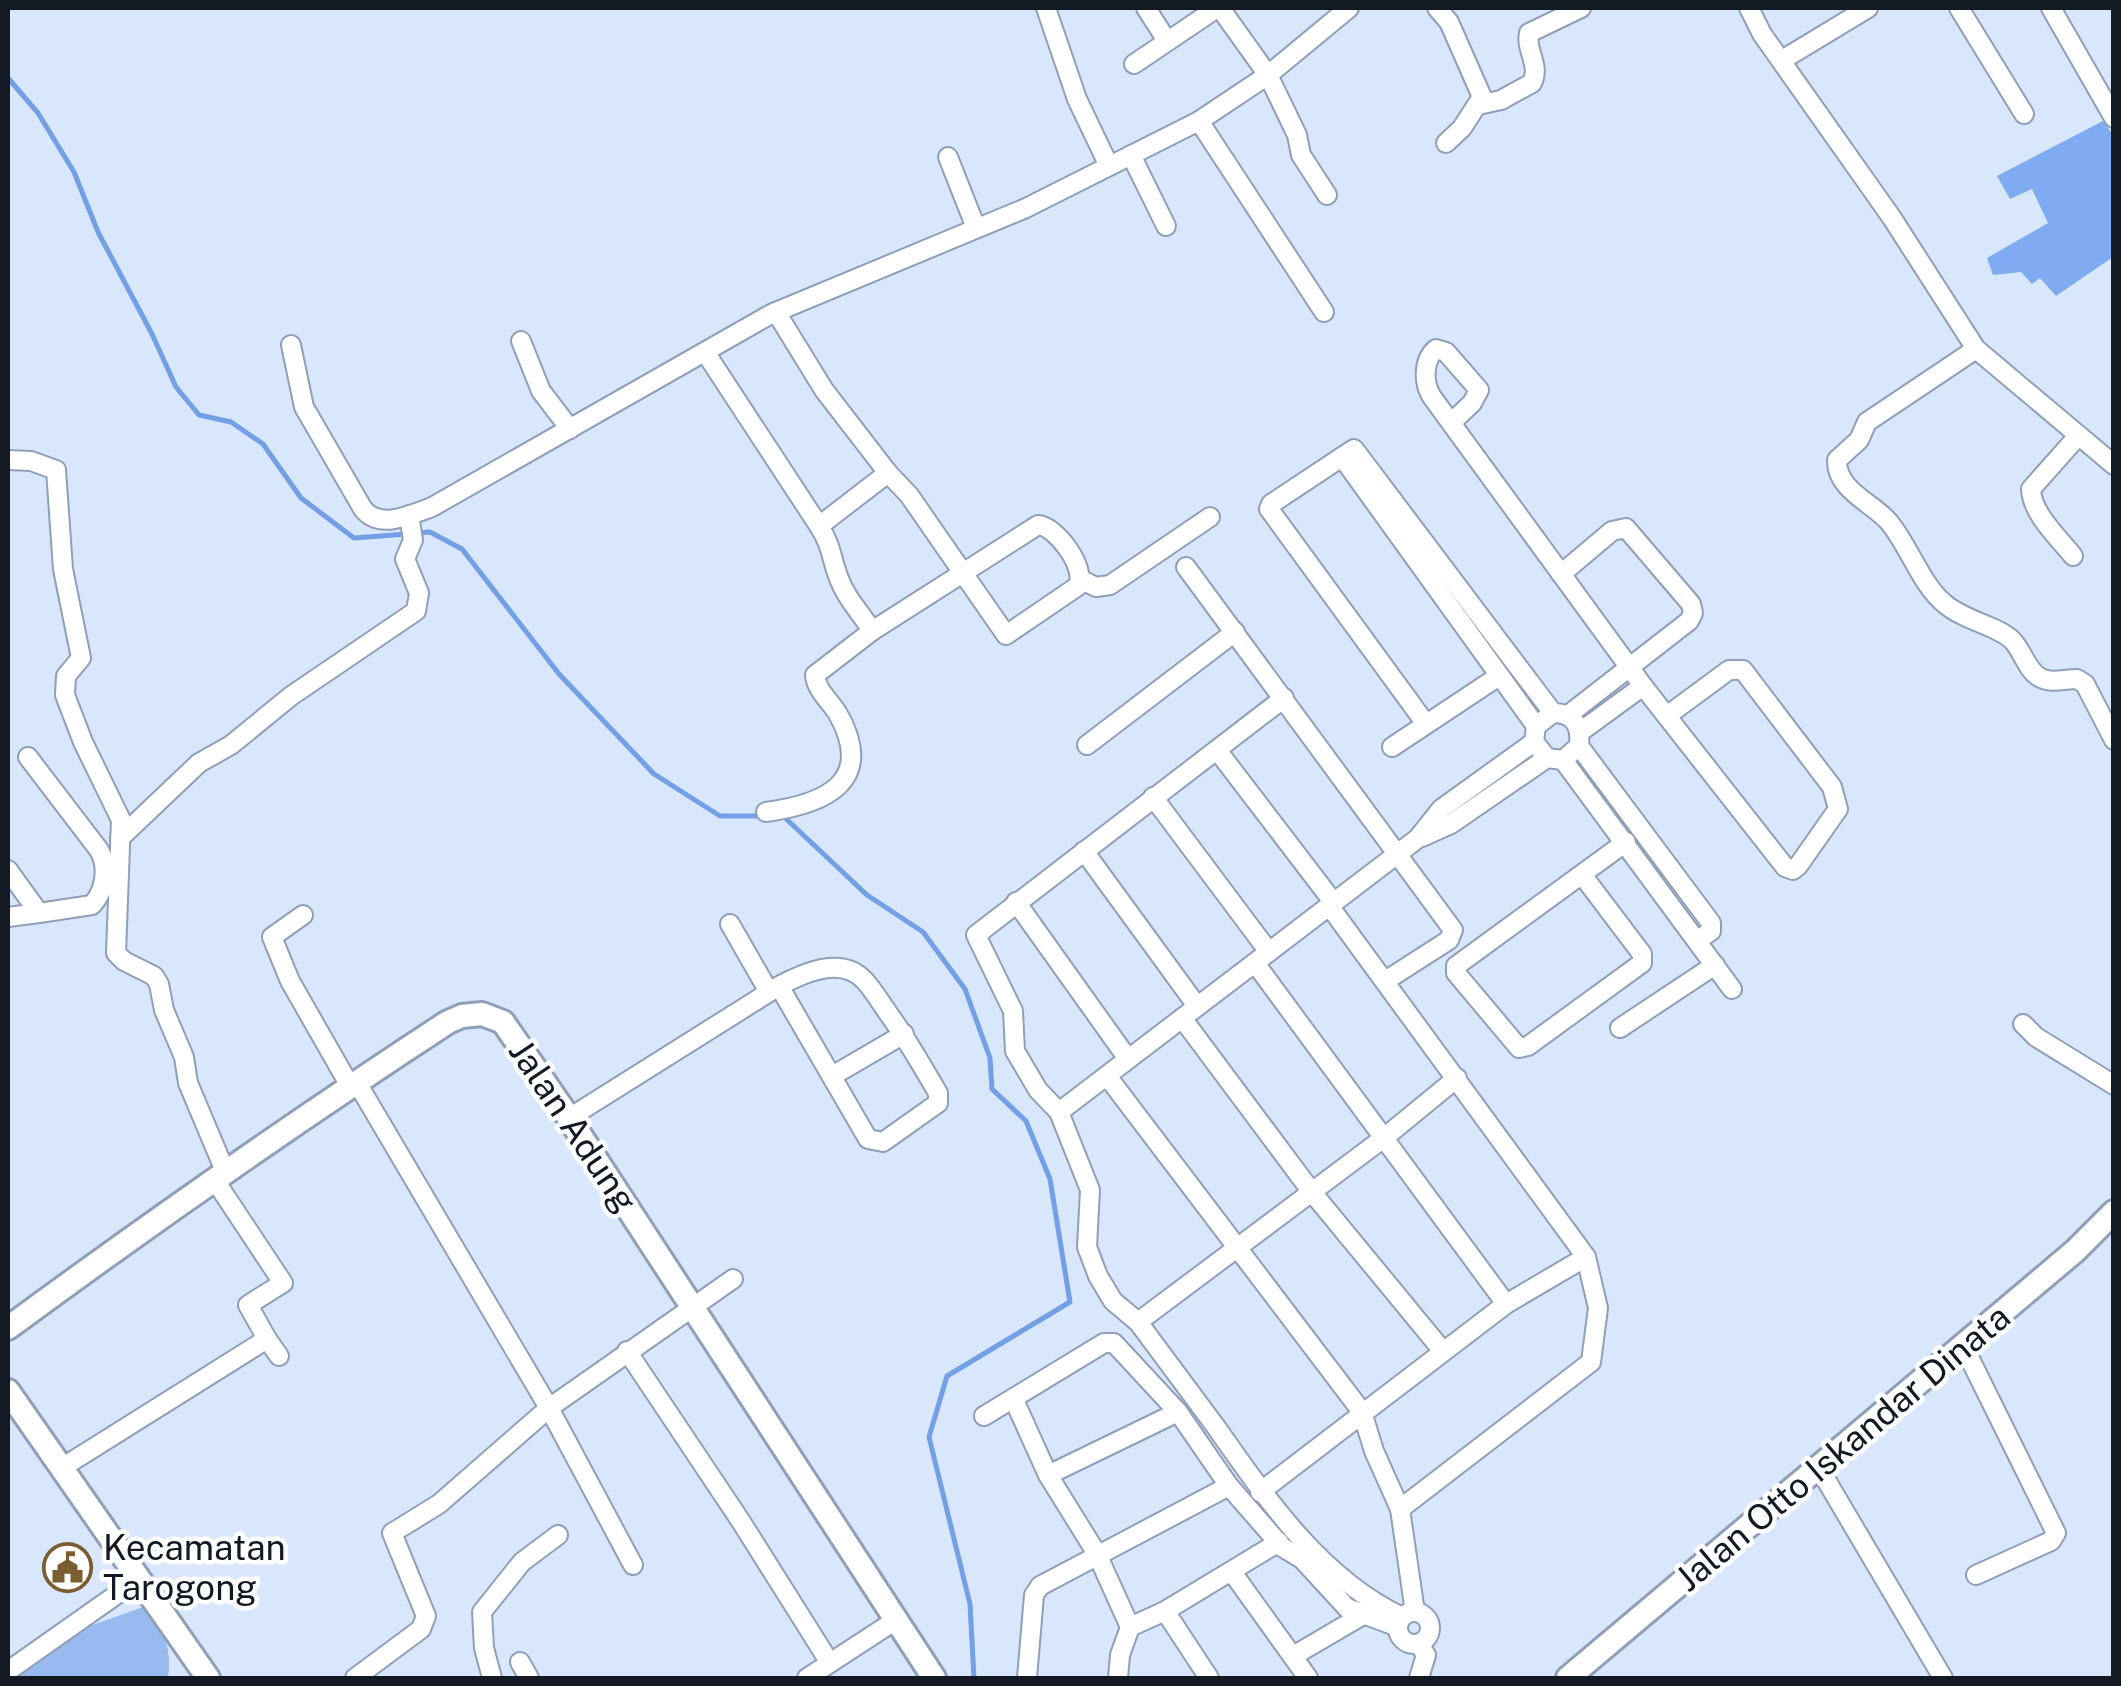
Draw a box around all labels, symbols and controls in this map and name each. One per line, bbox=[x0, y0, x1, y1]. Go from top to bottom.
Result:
street label: Jalan Adung bbox=[501, 1032, 646, 1220]
street label: Jalan Otto Iskandar Dinata bbox=[1667, 1296, 2018, 1599]
place label: Kecamatan Tarogong bbox=[103, 1527, 286, 1608]
public building icon: Kecamatan Tarogong bbox=[42, 1542, 94, 1594]

